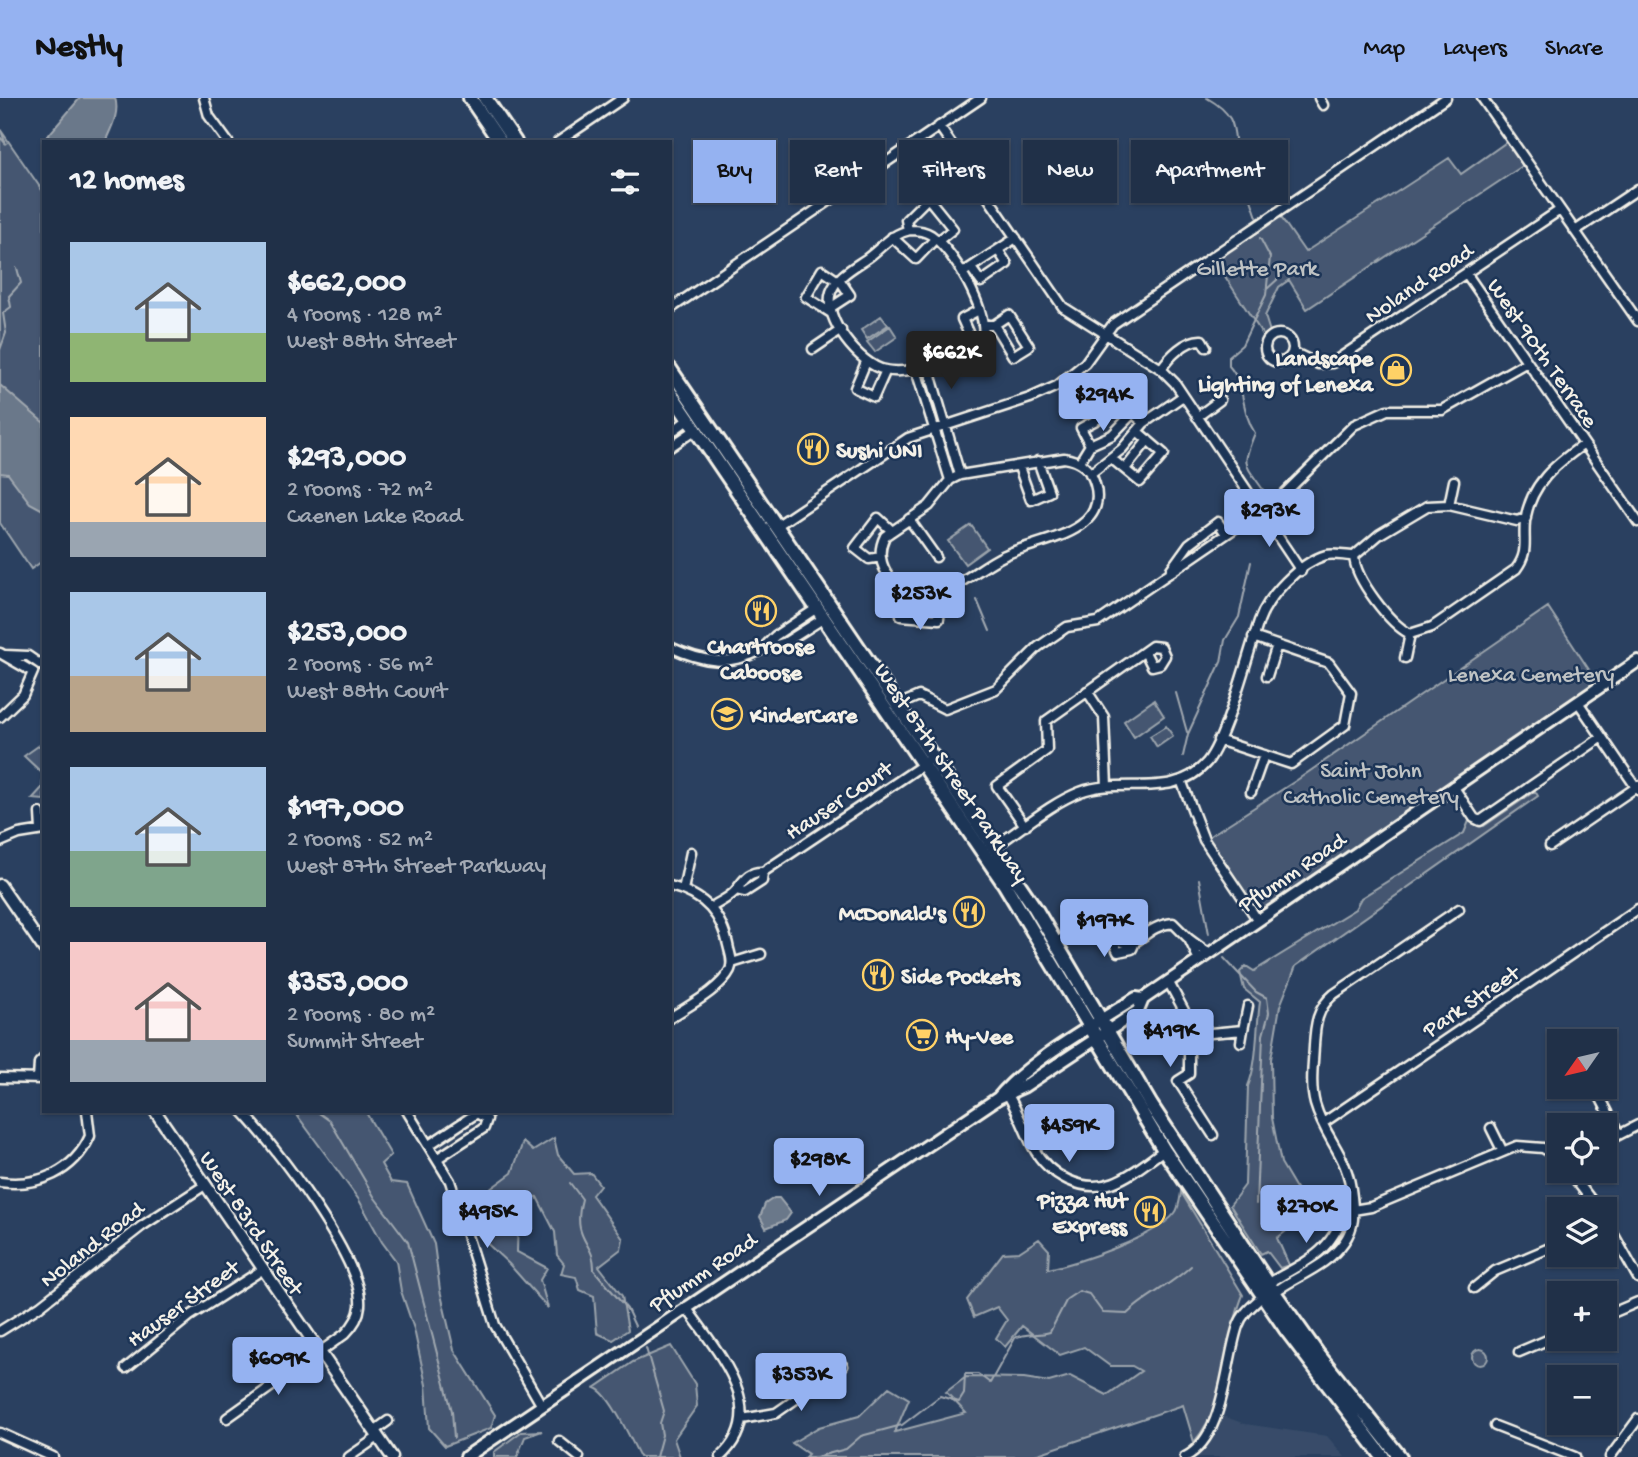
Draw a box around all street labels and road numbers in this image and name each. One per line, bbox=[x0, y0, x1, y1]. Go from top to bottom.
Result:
street label: Noland Road bbox=[1361, 238, 1481, 331]
street label: West 90th Terrace bbox=[1480, 274, 1603, 435]
street label: West 87th Street Parkway bbox=[866, 659, 1034, 889]
street label: Hauser Court bbox=[781, 755, 900, 848]
street label: Pflumm Road bbox=[1233, 827, 1353, 920]
street label: Park Street bbox=[1418, 960, 1527, 1046]
street label: West 83rd Street bbox=[192, 1147, 309, 1302]
street label: Noland Road bbox=[36, 1196, 152, 1295]
street label: Pflumm Road bbox=[644, 1227, 764, 1320]
street label: Hauser Street bbox=[123, 1254, 247, 1355]

